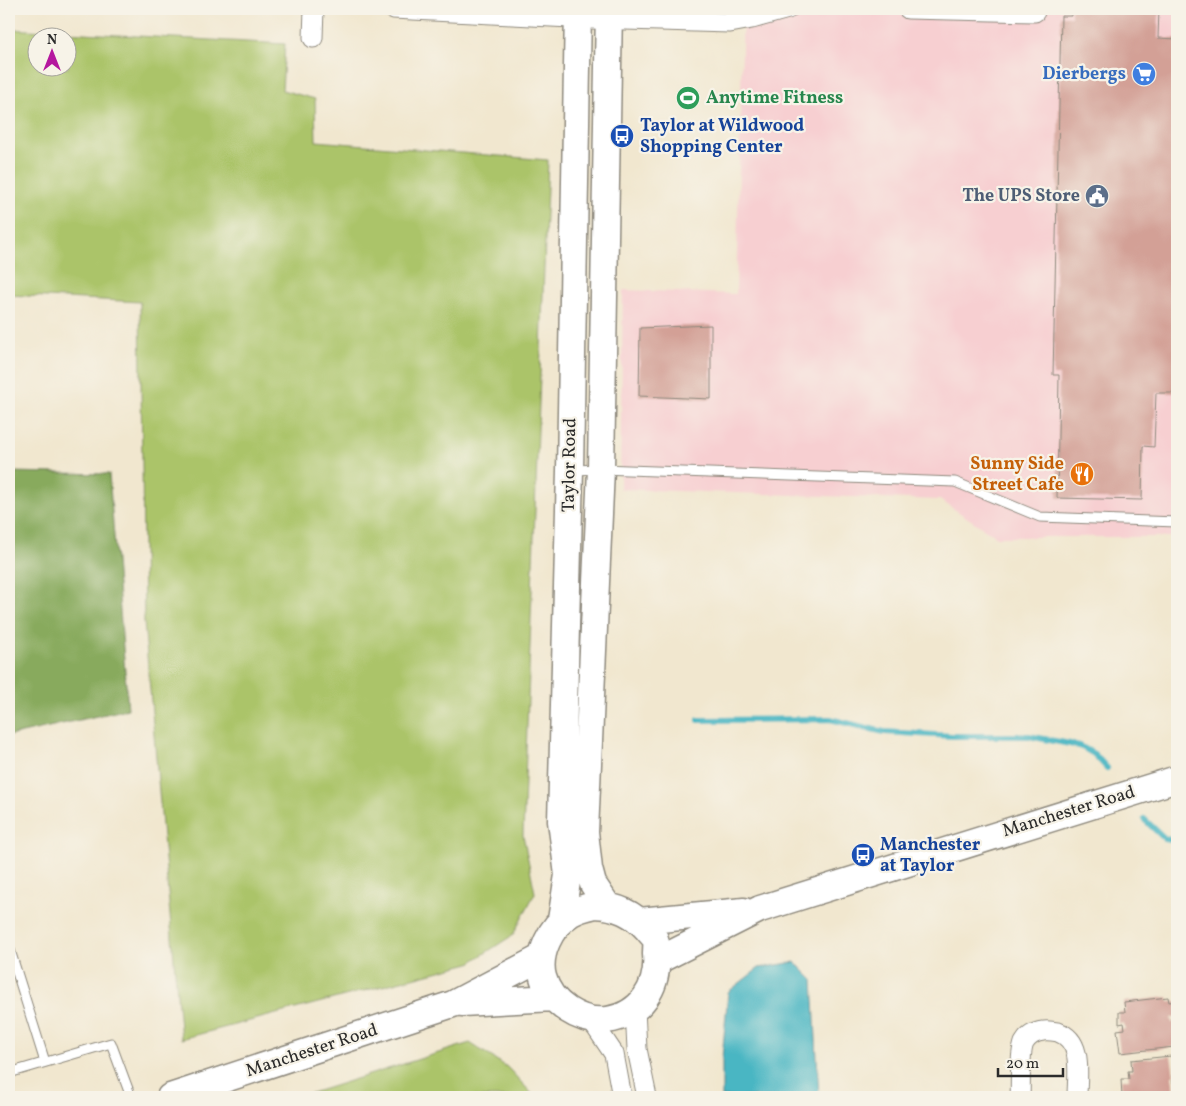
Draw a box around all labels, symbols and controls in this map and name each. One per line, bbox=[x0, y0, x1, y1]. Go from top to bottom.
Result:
north arrow bbox=[28, 28, 78, 78]
text: N bbox=[47, 31, 57, 50]
supermarket icon: Dierbergs bbox=[1131, 61, 1157, 87]
place label: Dierbergs bbox=[1042, 62, 1126, 87]
sports icon: Anytime Fitness bbox=[675, 85, 701, 111]
place label: Anytime Fitness bbox=[706, 86, 843, 111]
place label: Taylor at Wildwood Shopping Center bbox=[640, 114, 804, 160]
bus stop icon: Taylor at Wildwood Shopping Center bbox=[609, 123, 635, 149]
public building icon: The UPS Store bbox=[1084, 183, 1110, 209]
place label: The UPS Store bbox=[962, 184, 1080, 209]
street label: Taylor Road bbox=[557, 418, 583, 512]
place label: Sunny Side Street Cafe bbox=[970, 452, 1064, 498]
restaurant icon: Sunny Side Street Cafe bbox=[1069, 461, 1095, 487]
street label: Manchester Road bbox=[1000, 780, 1138, 844]
place label: Manchester at Taylor bbox=[880, 833, 981, 879]
bus stop icon: Manchester at Taylor bbox=[850, 842, 876, 868]
street label: Manchester Road bbox=[243, 1018, 381, 1084]
scale bar bbox=[998, 1046, 1064, 1078]
text: 20 m bbox=[1006, 1054, 1039, 1075]

